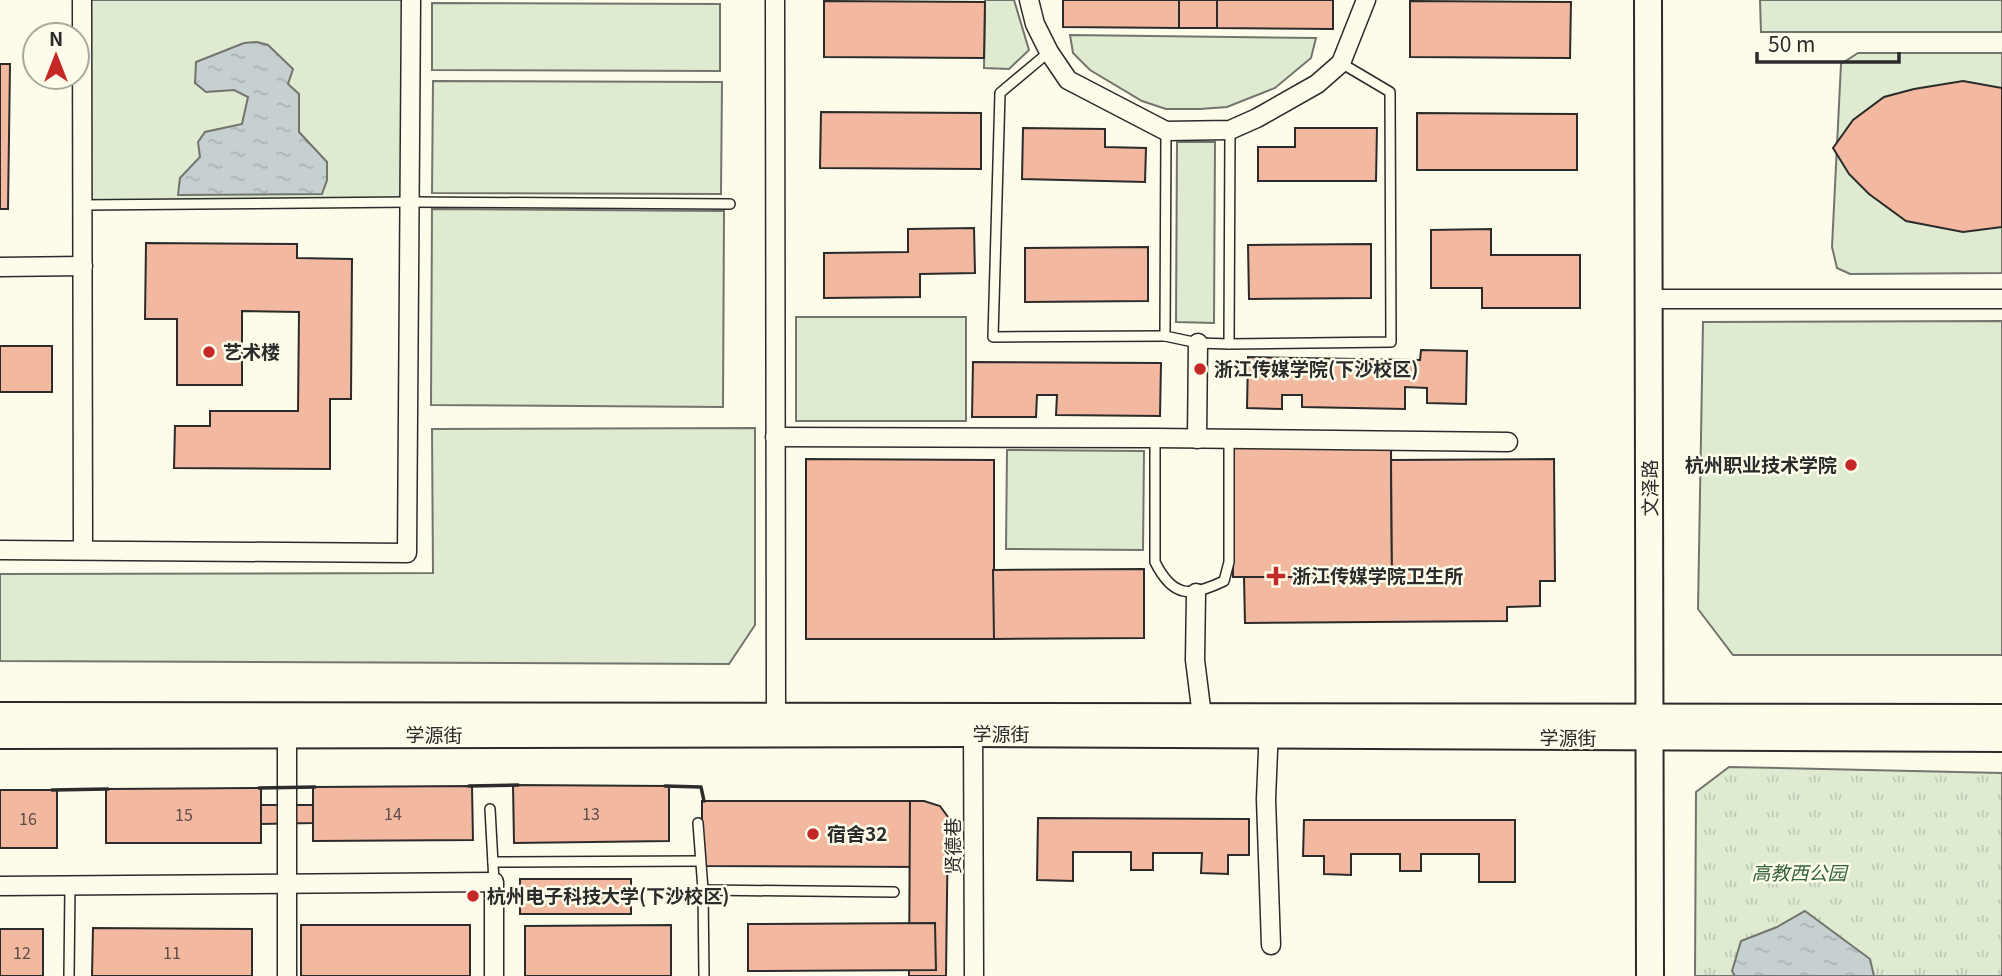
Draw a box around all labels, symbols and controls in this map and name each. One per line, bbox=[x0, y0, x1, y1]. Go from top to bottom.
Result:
north arrow bbox=[21, 21, 91, 91]
scale bar bbox=[1757, 21, 1899, 65]
text: N bbox=[49, 24, 63, 51]
text: 50 m bbox=[1768, 28, 1815, 58]
place label: 艺术楼 bbox=[223, 337, 280, 364]
marker: 艺术楼 bbox=[201, 344, 217, 360]
place label: 浙江传媒学院(下沙校区) bbox=[1214, 354, 1418, 381]
marker: 浙江传媒学院(下沙校区) bbox=[1192, 361, 1208, 377]
place label: 杭州职业技术学院 bbox=[1685, 450, 1837, 477]
marker: 杭州职业技术学院 bbox=[1843, 457, 1859, 473]
street label: 文泽路 bbox=[1635, 459, 1662, 517]
place label: 浙江传媒学院卫生所 bbox=[1292, 561, 1463, 588]
marker: 浙江传媒学院卫生所 bbox=[1266, 566, 1286, 586]
street label: 学源街 bbox=[972, 719, 1030, 746]
street label: 学源街 bbox=[405, 720, 463, 747]
street label: 学源街 bbox=[1539, 723, 1597, 750]
house number: 14 bbox=[384, 801, 402, 825]
house number: 13 bbox=[582, 801, 600, 825]
house number: 15 bbox=[175, 802, 193, 826]
house number: 16 bbox=[19, 806, 37, 830]
street label: 贤德巷 bbox=[938, 817, 965, 875]
place label: 宿舍32 bbox=[827, 819, 887, 846]
marker: 宿舍32 bbox=[805, 826, 821, 842]
park label: 高教西公园 bbox=[1751, 858, 1849, 885]
place label: 杭州电子科技大学(下沙校区) bbox=[487, 881, 729, 908]
marker: 杭州电子科技大学(下沙校区) bbox=[465, 888, 481, 904]
house number: 12 bbox=[13, 940, 31, 964]
house number: 11 bbox=[163, 940, 181, 964]

